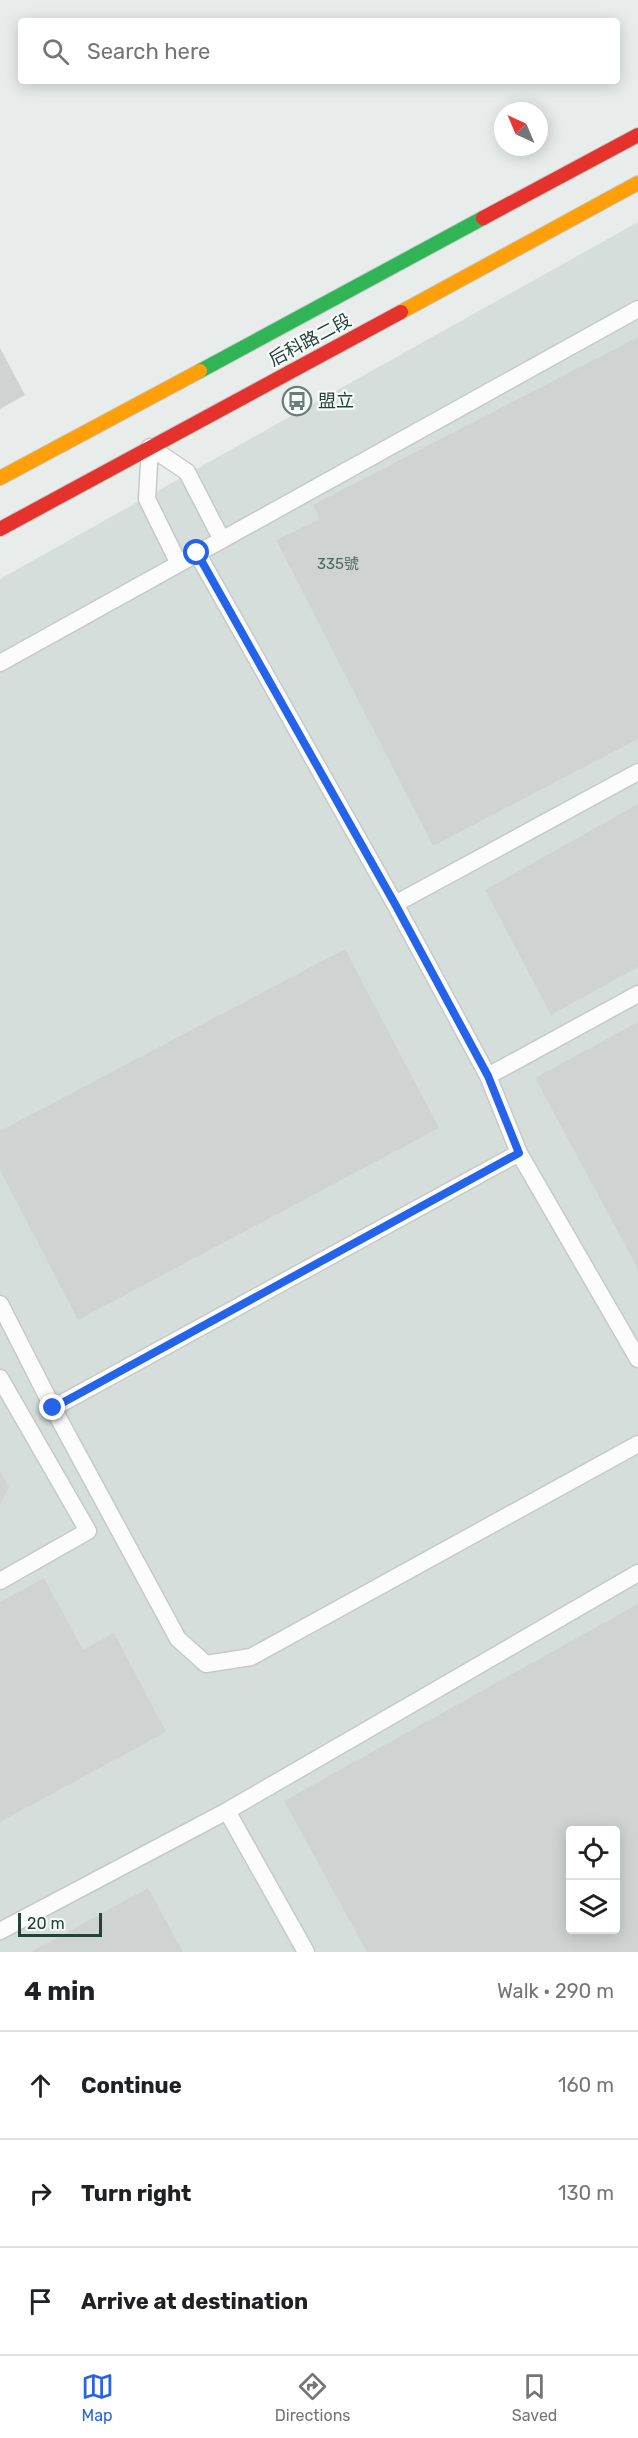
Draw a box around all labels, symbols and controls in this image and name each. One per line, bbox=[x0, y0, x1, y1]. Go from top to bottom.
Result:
search box bbox=[18, 18, 620, 84]
icon: search bbox=[39, 35, 72, 68]
text: Search here bbox=[87, 38, 210, 65]
north arrow bbox=[494, 102, 548, 156]
street label: 后科路二段 bbox=[265, 309, 355, 371]
bus stop icon: 盟立 bbox=[281, 385, 313, 417]
place label: 盟立 bbox=[318, 390, 354, 412]
route start bbox=[183, 539, 209, 565]
house number: 335號 bbox=[317, 555, 359, 573]
route end bbox=[39, 1394, 65, 1420]
map controls bbox=[566, 1826, 620, 1934]
button: locate bbox=[566, 1826, 620, 1880]
button: layers bbox=[566, 1880, 620, 1934]
scale bar bbox=[18, 1910, 102, 1938]
text: 20 m bbox=[27, 1914, 65, 1933]
text: 4 min bbox=[24, 1976, 95, 2007]
text: Walk · 290 m bbox=[497, 1979, 614, 2003]
icon: ahead bbox=[24, 2069, 57, 2102]
text: Continue bbox=[81, 2072, 182, 2099]
text: 160 m bbox=[558, 2073, 614, 2097]
icon: right bbox=[24, 2177, 57, 2210]
text: Turn right bbox=[81, 2180, 191, 2207]
text: 130 m bbox=[558, 2181, 614, 2205]
icon: arrive bbox=[24, 2285, 57, 2318]
text: Arrive at destination bbox=[81, 2288, 308, 2315]
tab: Map bbox=[81, 2370, 114, 2425]
tab: Directions bbox=[275, 2370, 351, 2425]
tab: Saved bbox=[512, 2370, 557, 2425]

